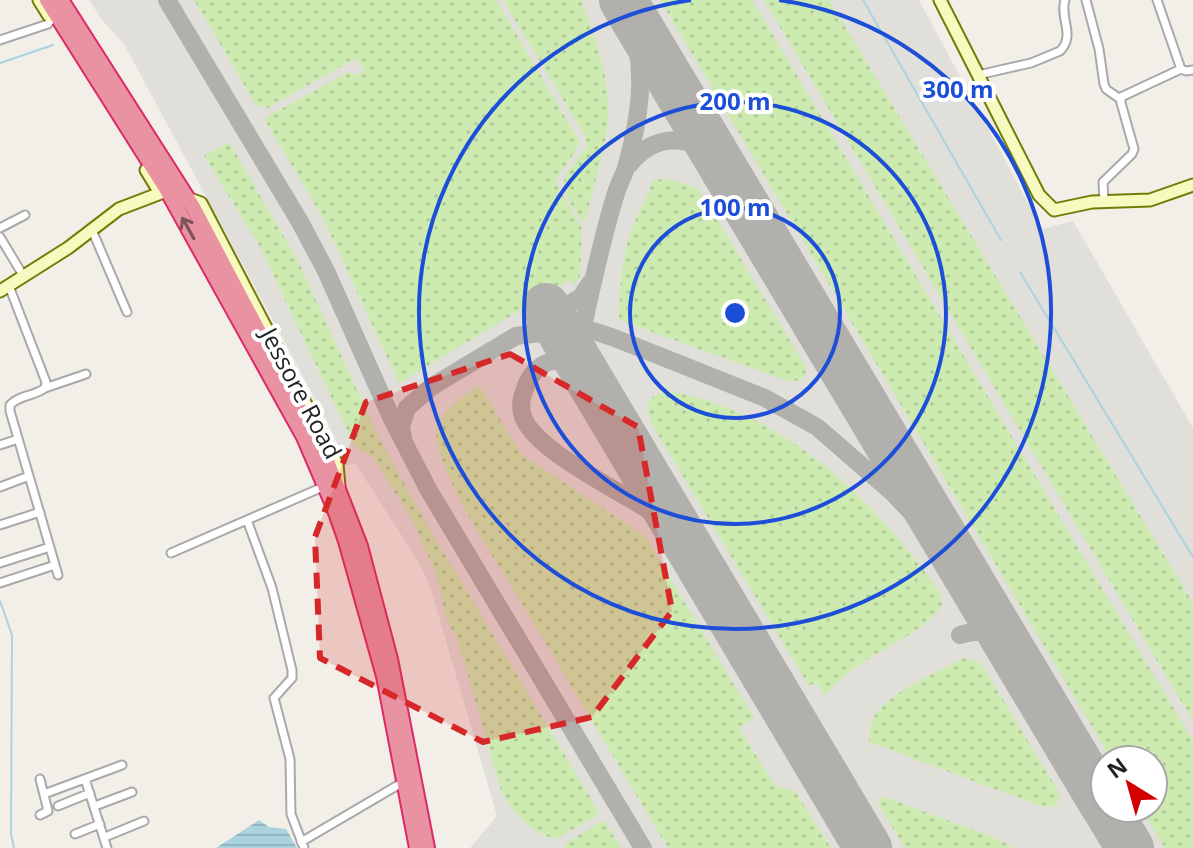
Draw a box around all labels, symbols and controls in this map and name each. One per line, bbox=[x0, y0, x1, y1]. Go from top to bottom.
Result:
text: 300 m bbox=[923, 72, 993, 105]
text: 200 m bbox=[700, 84, 770, 117]
text: 100 m bbox=[700, 190, 770, 223]
one-way arrow bbox=[180, 217, 196, 241]
centre of rings bbox=[721, 299, 749, 327]
street label: Jessore Road bbox=[253, 320, 350, 464]
north arrow bbox=[1089, 744, 1169, 824]
text: N bbox=[1100, 750, 1133, 785]

